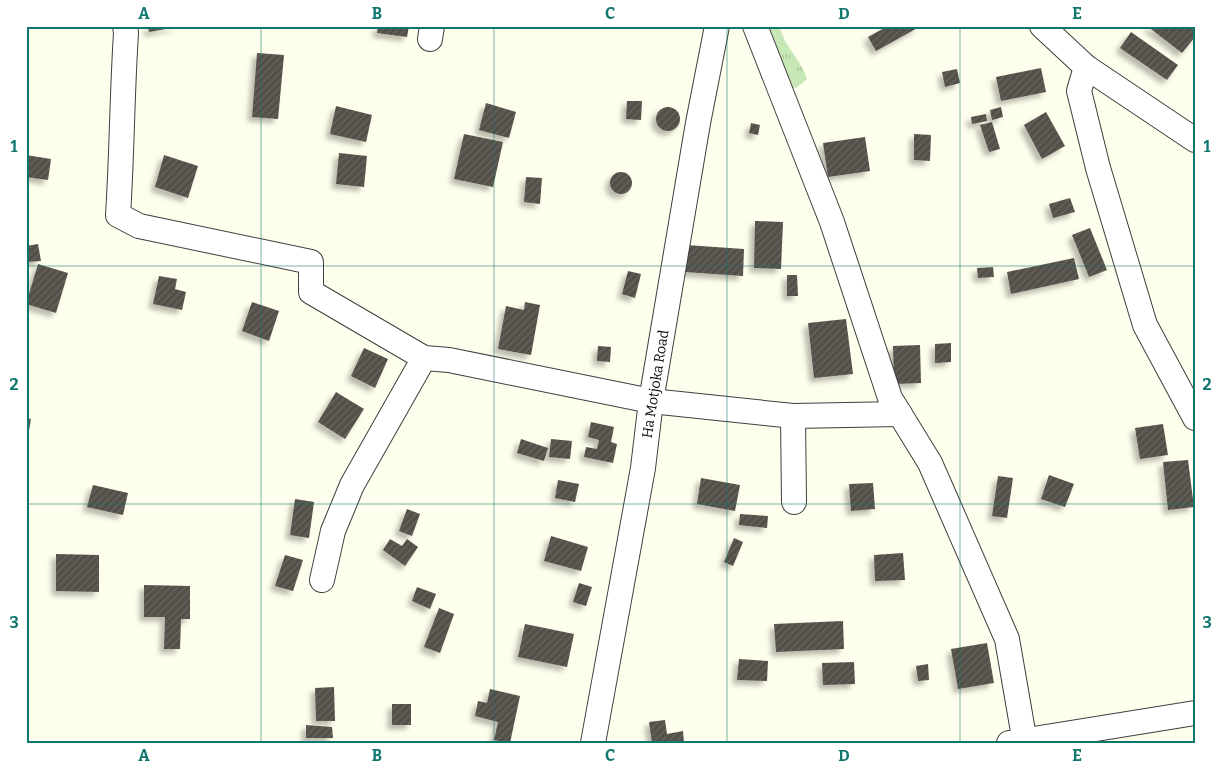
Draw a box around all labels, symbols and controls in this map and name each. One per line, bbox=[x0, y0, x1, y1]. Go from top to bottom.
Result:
text: A bbox=[138, 4, 150, 23]
text: B bbox=[372, 4, 382, 23]
text: C bbox=[605, 4, 615, 23]
text: D bbox=[838, 4, 850, 23]
text: E bbox=[1072, 4, 1082, 23]
text: 1 bbox=[11, 137, 18, 156]
text: 1 bbox=[1204, 137, 1211, 156]
street label: Ha Motjoka Road bbox=[639, 329, 672, 439]
text: 2 bbox=[9, 375, 19, 394]
text: 2 bbox=[1202, 375, 1212, 394]
text: 3 bbox=[9, 613, 19, 632]
text: 3 bbox=[1202, 613, 1212, 632]
text: A bbox=[138, 746, 150, 765]
text: B bbox=[372, 746, 382, 765]
text: C bbox=[605, 746, 615, 765]
text: D bbox=[838, 746, 850, 765]
text: E bbox=[1072, 746, 1082, 765]

